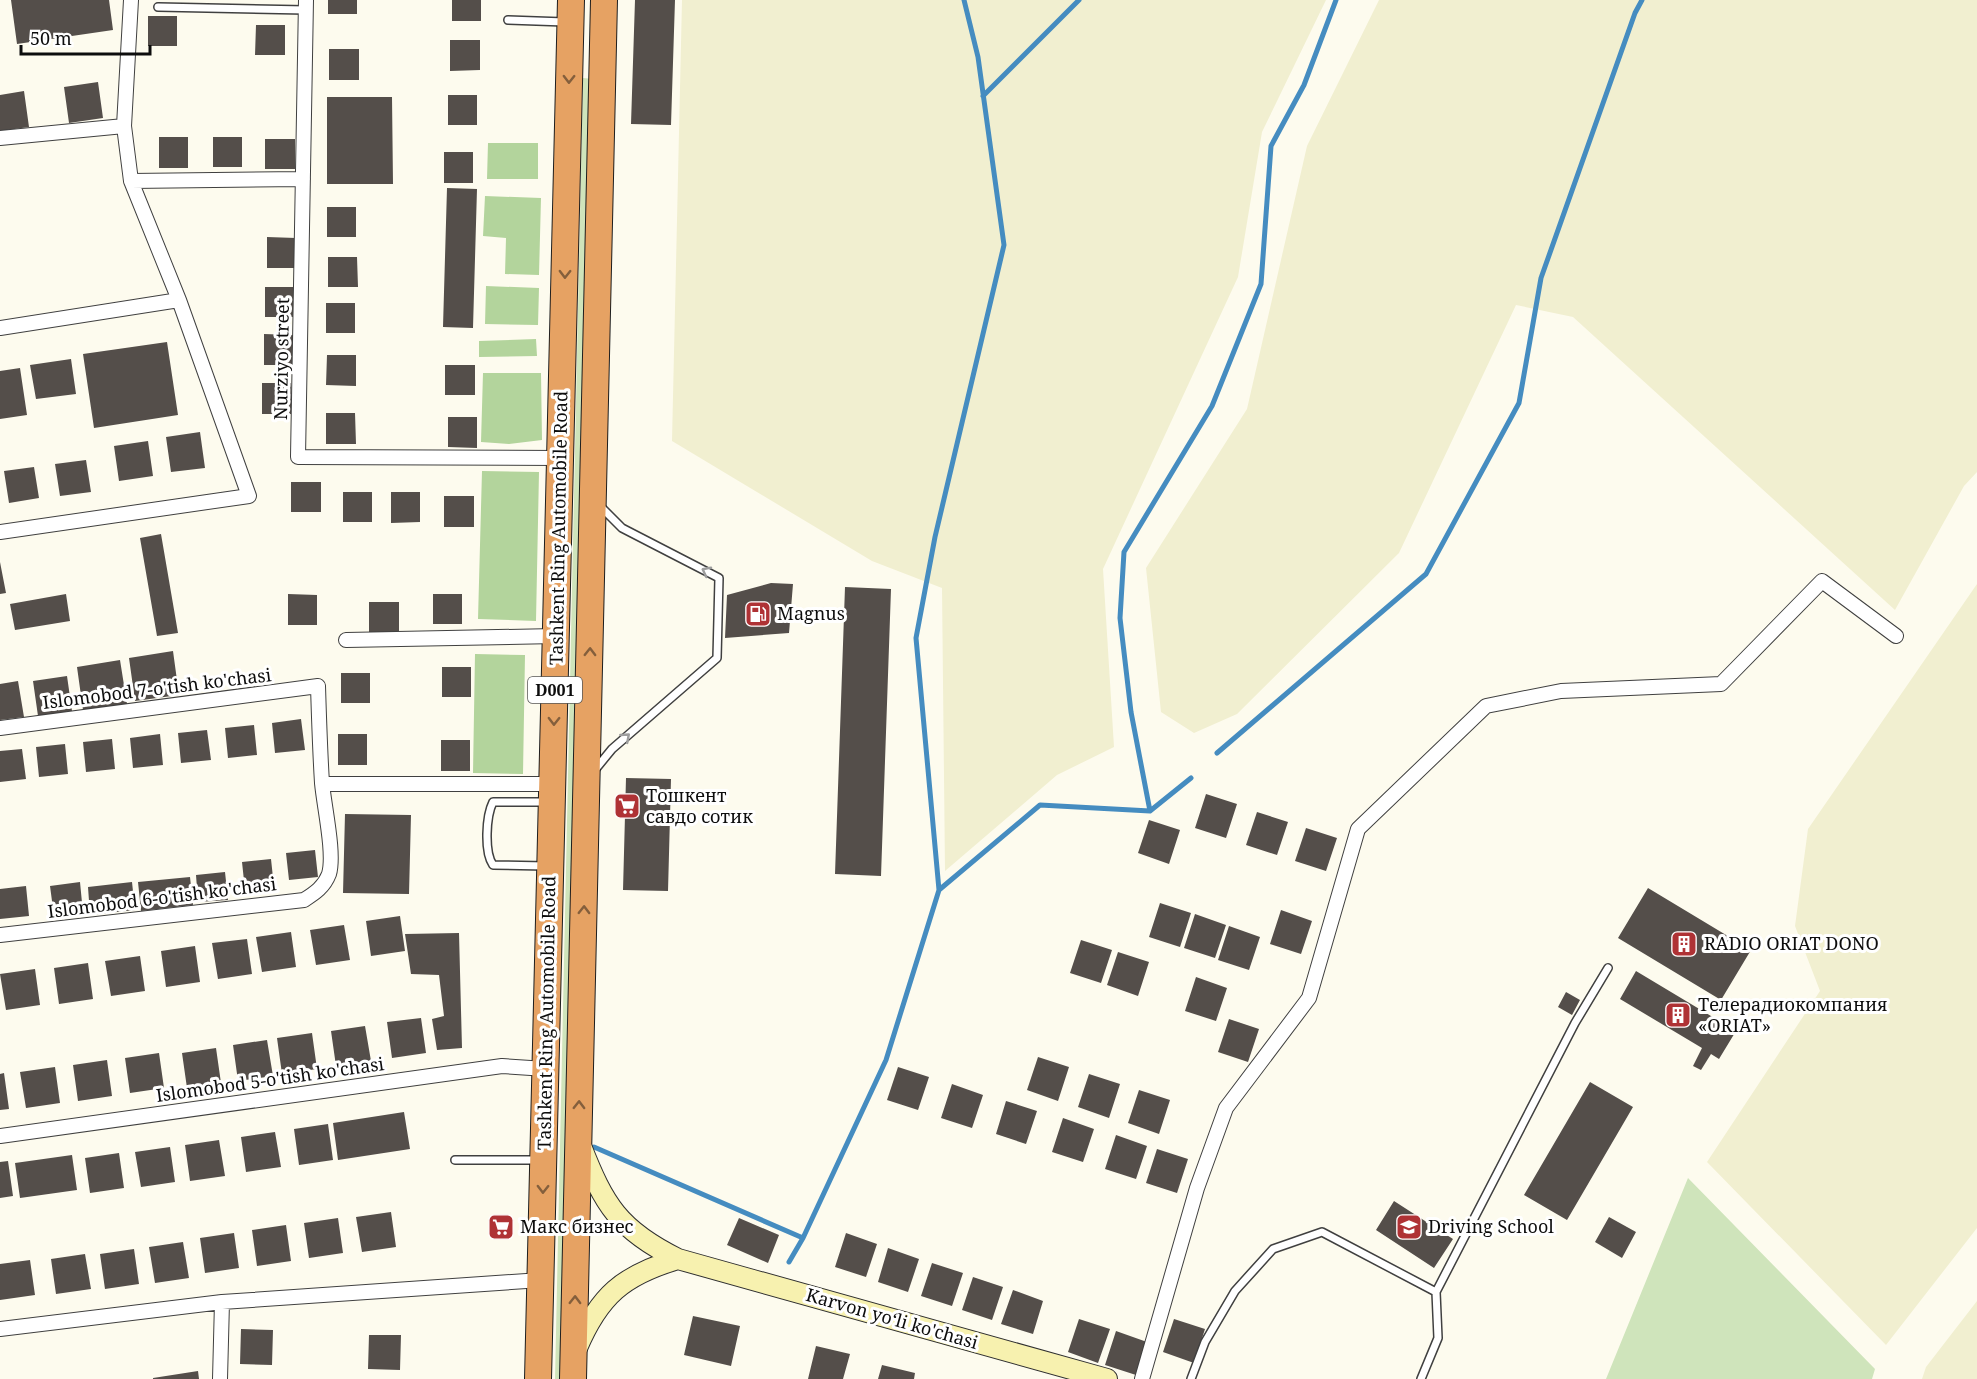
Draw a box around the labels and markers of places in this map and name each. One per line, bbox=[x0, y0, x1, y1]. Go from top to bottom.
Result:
fuel station icon: Magnus bbox=[743, 599, 773, 629]
place label: Magnus bbox=[777, 601, 845, 625]
place label: Тошкент савдо сотик bbox=[646, 783, 753, 828]
supermarket icon: Тошкент савдо сотик bbox=[612, 791, 642, 821]
building icon: RADIO ORIAT DONO bbox=[1669, 929, 1699, 959]
place label: RADIO ORIAT DONO bbox=[1704, 931, 1879, 955]
place label: Телерадиокомпания «ORIAT» bbox=[1698, 992, 1887, 1037]
building icon: Телерадиокомпания «ORIAT» bbox=[1663, 1000, 1693, 1030]
supermarket icon: Макс бизнес bbox=[486, 1212, 516, 1242]
school or university icon: Driving School bbox=[1394, 1212, 1424, 1242]
place label: Макс бизнес bbox=[520, 1214, 634, 1238]
place label: Driving School bbox=[1428, 1214, 1554, 1238]

